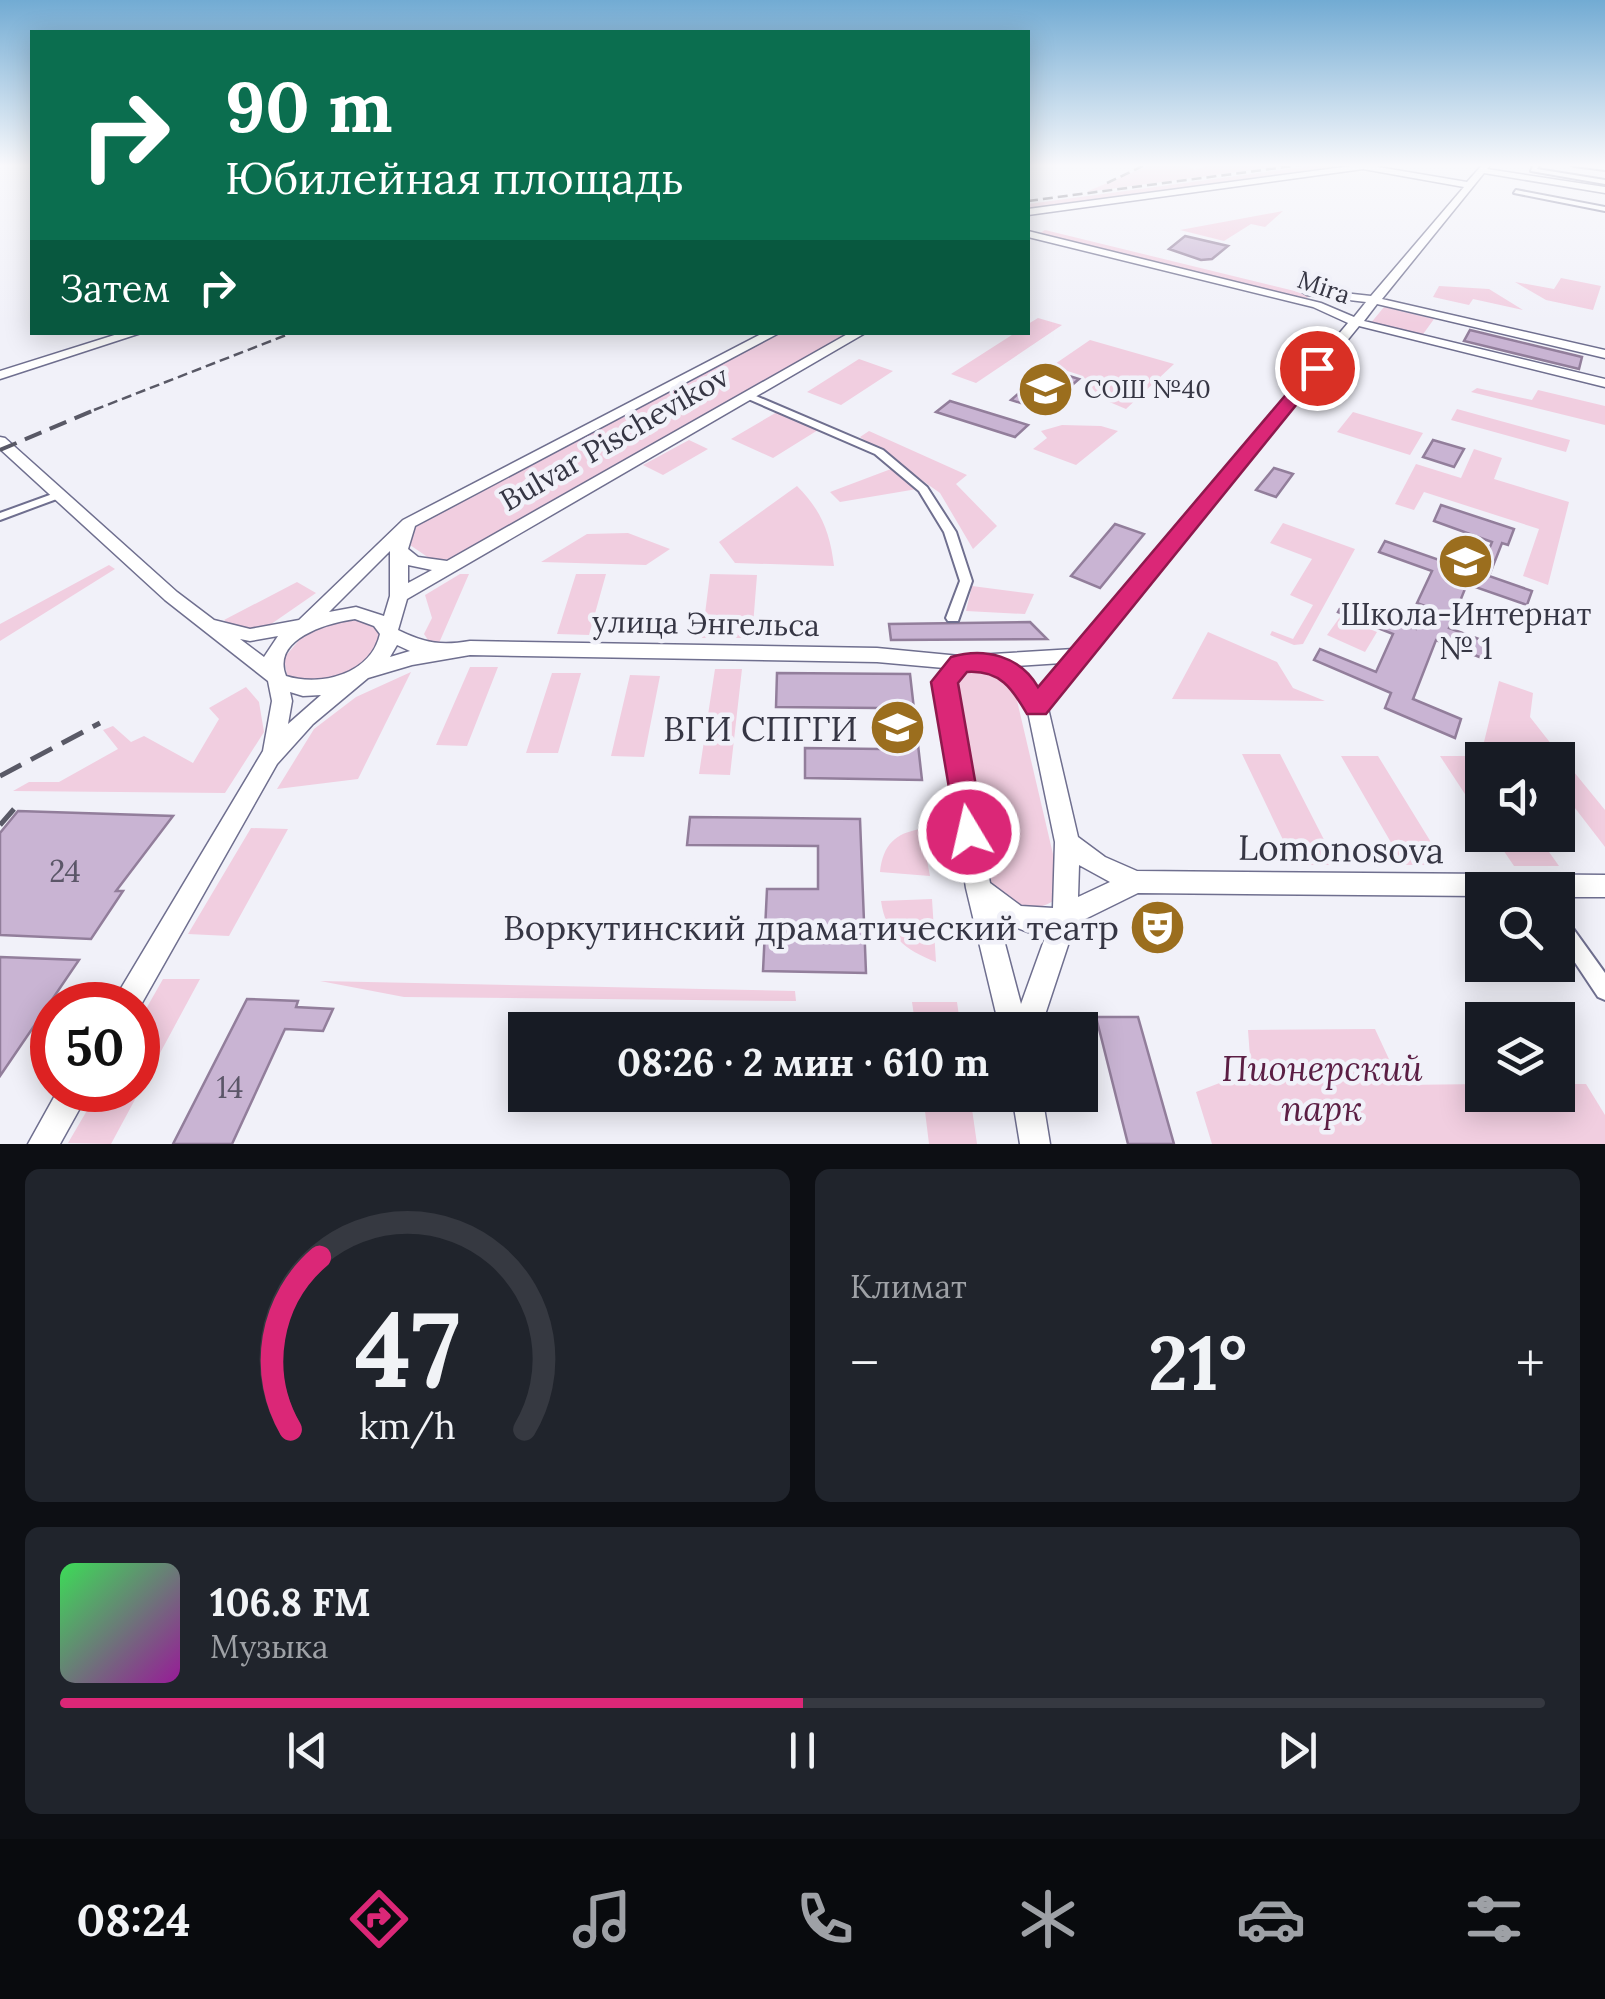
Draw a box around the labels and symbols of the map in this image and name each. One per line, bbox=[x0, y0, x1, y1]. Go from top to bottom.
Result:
street label: Mira bbox=[1293, 263, 1355, 311]
pin bbox=[1275, 326, 1360, 411]
street label: Bulvar Pischevikov bbox=[493, 357, 736, 519]
school or university icon: СОШ №40 bbox=[1015, 359, 1075, 419]
place label: СОШ №40 bbox=[1084, 373, 1211, 405]
school or university icon: Школа-Интернат № 1 bbox=[1436, 531, 1496, 591]
place label: Школа-Интернат № 1 bbox=[1341, 595, 1592, 667]
street label: улица Энгельса bbox=[592, 602, 820, 645]
school or university icon: ВГИ СПГГИ bbox=[867, 698, 927, 758]
place label: ВГИ СПГГИ bbox=[663, 706, 858, 751]
position arrow bbox=[917, 780, 1021, 884]
street label: Lomonosova bbox=[1238, 825, 1444, 873]
house number: 24 bbox=[49, 852, 81, 890]
theatre icon: Воркутинский драматический театр bbox=[1128, 897, 1188, 957]
place label: Воркутинский драматический театр bbox=[503, 905, 1119, 950]
speed limit sign: 50 bbox=[30, 982, 160, 1112]
park label: Пионерский парк bbox=[1221, 1046, 1423, 1131]
house number: 14 bbox=[216, 1068, 244, 1106]

